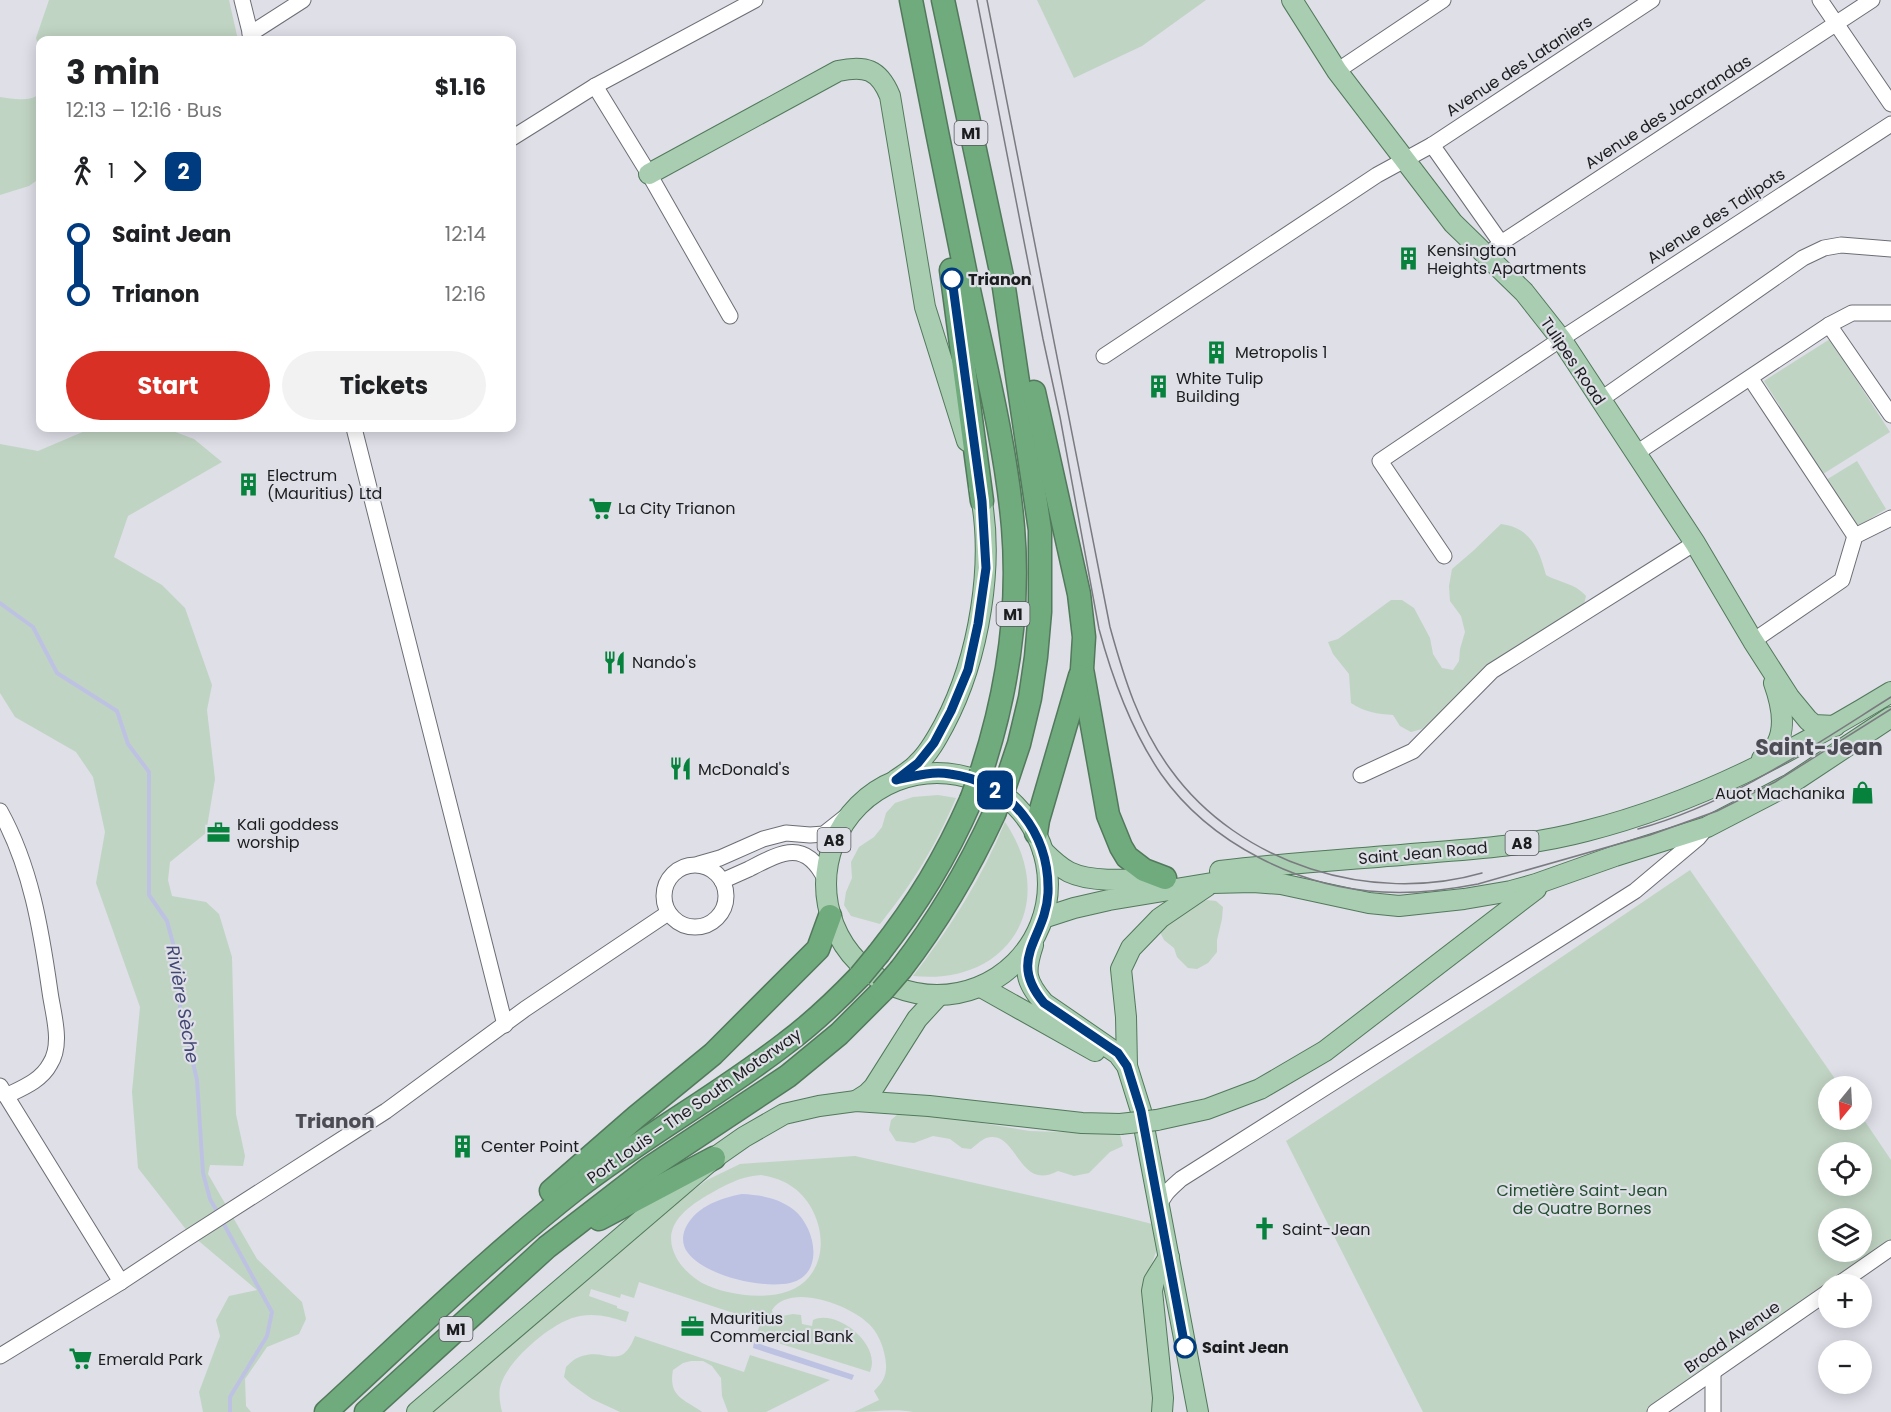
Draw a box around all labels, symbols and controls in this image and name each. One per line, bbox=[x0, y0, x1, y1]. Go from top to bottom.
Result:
street label: Avenue des Lataniers bbox=[1441, 10, 1597, 122]
text: 3 min bbox=[66, 49, 160, 96]
street label: Avenue des Jacarandas bbox=[1580, 49, 1756, 175]
text: $1.16 bbox=[435, 72, 486, 103]
text: 12:13 – 12:16 · Bus bbox=[66, 96, 222, 124]
road number: M1 bbox=[954, 121, 988, 145]
icon: walk bbox=[66, 155, 99, 188]
icon: forward bbox=[123, 155, 156, 188]
text: 1 bbox=[108, 157, 114, 185]
text: 2 bbox=[177, 157, 189, 186]
street label: Avenue des Talipots bbox=[1643, 163, 1789, 269]
text: Saint Jean bbox=[112, 219, 231, 250]
text: 12:14 bbox=[445, 220, 486, 248]
place label: Kensington Heights Apartments bbox=[1427, 239, 1586, 280]
building icon: Kensington Heights Apartments bbox=[1396, 246, 1422, 272]
marker: Trianon bbox=[941, 268, 963, 290]
place label: Trianon bbox=[968, 268, 1032, 291]
text: Trianon bbox=[112, 279, 200, 310]
text: 12:16 bbox=[445, 280, 486, 308]
street label: Tulipes Road bbox=[1535, 312, 1611, 410]
building icon: Metropolis 1 bbox=[1204, 339, 1230, 365]
place label: Metropolis 1 bbox=[1235, 341, 1327, 364]
button: Start bbox=[66, 351, 270, 420]
button: Tickets bbox=[282, 351, 486, 420]
place label: White Tulip Building bbox=[1176, 367, 1264, 408]
building icon: White Tulip Building bbox=[1145, 374, 1171, 400]
place label: Electrum (Mauritius) Ltd bbox=[267, 464, 382, 505]
building icon: Electrum (Mauritius) Ltd bbox=[236, 471, 262, 497]
supermarket icon: La City Trianon bbox=[587, 495, 613, 521]
place label: La City Trianon bbox=[618, 497, 736, 520]
road number: M1 bbox=[996, 602, 1030, 626]
restaurant icon: Nando's bbox=[601, 649, 627, 675]
place label: Nando's bbox=[632, 651, 696, 674]
district label: Saint-Jean bbox=[1755, 732, 1883, 763]
restaurant icon: McDonald's bbox=[667, 756, 693, 782]
place label: McDonald's bbox=[698, 758, 790, 781]
line badge: 2 bbox=[976, 770, 1014, 810]
text: 2 bbox=[989, 776, 1001, 805]
shop icon: Auot Machanika bbox=[1850, 780, 1876, 806]
place label: Auot Machanika bbox=[1715, 782, 1845, 805]
place label: Kali goddess worship bbox=[237, 813, 339, 854]
office icon: Kali goddess worship bbox=[206, 820, 232, 846]
road number: A8 bbox=[818, 828, 850, 852]
road number: A8 bbox=[1506, 831, 1538, 855]
street label: Saint Jean Road bbox=[1357, 836, 1489, 870]
water label: Rivière Sèche bbox=[160, 943, 206, 1065]
street label: Port Louis – The South Motorway bbox=[582, 1023, 806, 1189]
north arrow bbox=[1818, 1076, 1872, 1130]
map controls bbox=[1818, 1076, 1872, 1394]
district label: Trianon bbox=[295, 1107, 375, 1135]
building icon: Center Point bbox=[450, 1133, 476, 1159]
place label: Center Point bbox=[481, 1135, 579, 1158]
button: locate bbox=[1818, 1142, 1872, 1196]
park label: Cimetière Saint-Jean de Quatre Bornes bbox=[1496, 1179, 1668, 1220]
button: layers bbox=[1818, 1208, 1872, 1262]
church icon: Saint-Jean bbox=[1251, 1216, 1277, 1242]
place label: Saint-Jean bbox=[1282, 1218, 1370, 1241]
button: + bbox=[1818, 1274, 1872, 1328]
street label: Broad Avenue bbox=[1680, 1295, 1785, 1379]
place label: Mauritius Commercial Bank bbox=[710, 1307, 854, 1348]
office icon: Mauritius Commercial Bank bbox=[679, 1314, 705, 1340]
road number: M1 bbox=[440, 1317, 472, 1341]
marker: Saint Jean bbox=[1174, 1336, 1196, 1358]
place label: Saint Jean bbox=[1202, 1336, 1289, 1359]
button: − bbox=[1818, 1340, 1872, 1394]
supermarket icon: Emerald Park bbox=[67, 1346, 93, 1372]
place label: Emerald Park bbox=[98, 1348, 203, 1371]

